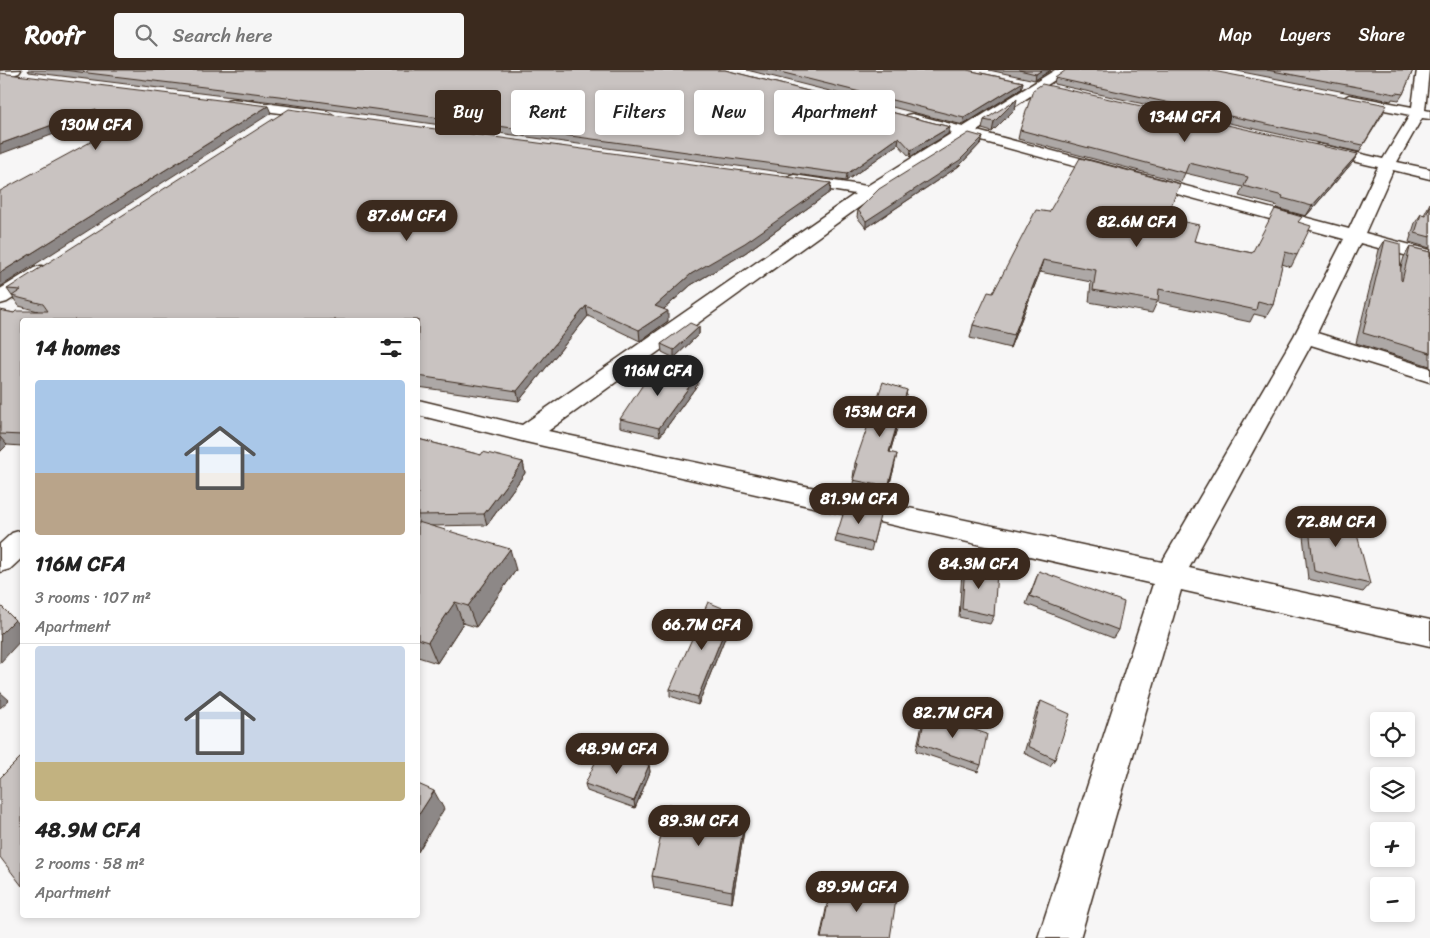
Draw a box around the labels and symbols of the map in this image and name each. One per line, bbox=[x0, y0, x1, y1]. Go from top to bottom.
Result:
pin: 134M CFA bbox=[1133, 100, 1237, 143]
pin: 130M CFA bbox=[44, 108, 148, 151]
pin: 87.6M CFA bbox=[350, 200, 464, 242]
pin: 82.6M CFA bbox=[1080, 206, 1194, 248]
pin: 116M CFA bbox=[606, 354, 710, 397]
pin: 153M CFA bbox=[828, 396, 932, 438]
pin: 81.9M CFA bbox=[802, 482, 916, 525]
pin: 72.8M CFA bbox=[1279, 506, 1393, 548]
pin: 84.3M CFA bbox=[922, 548, 1036, 590]
pin: 66.7M CFA bbox=[645, 608, 759, 651]
pin: 82.7M CFA bbox=[896, 696, 1010, 739]
pin: 48.9M CFA bbox=[560, 732, 674, 775]
pin: 89.3M CFA bbox=[642, 804, 756, 847]
pin: 89.9M CFA bbox=[800, 870, 914, 913]

